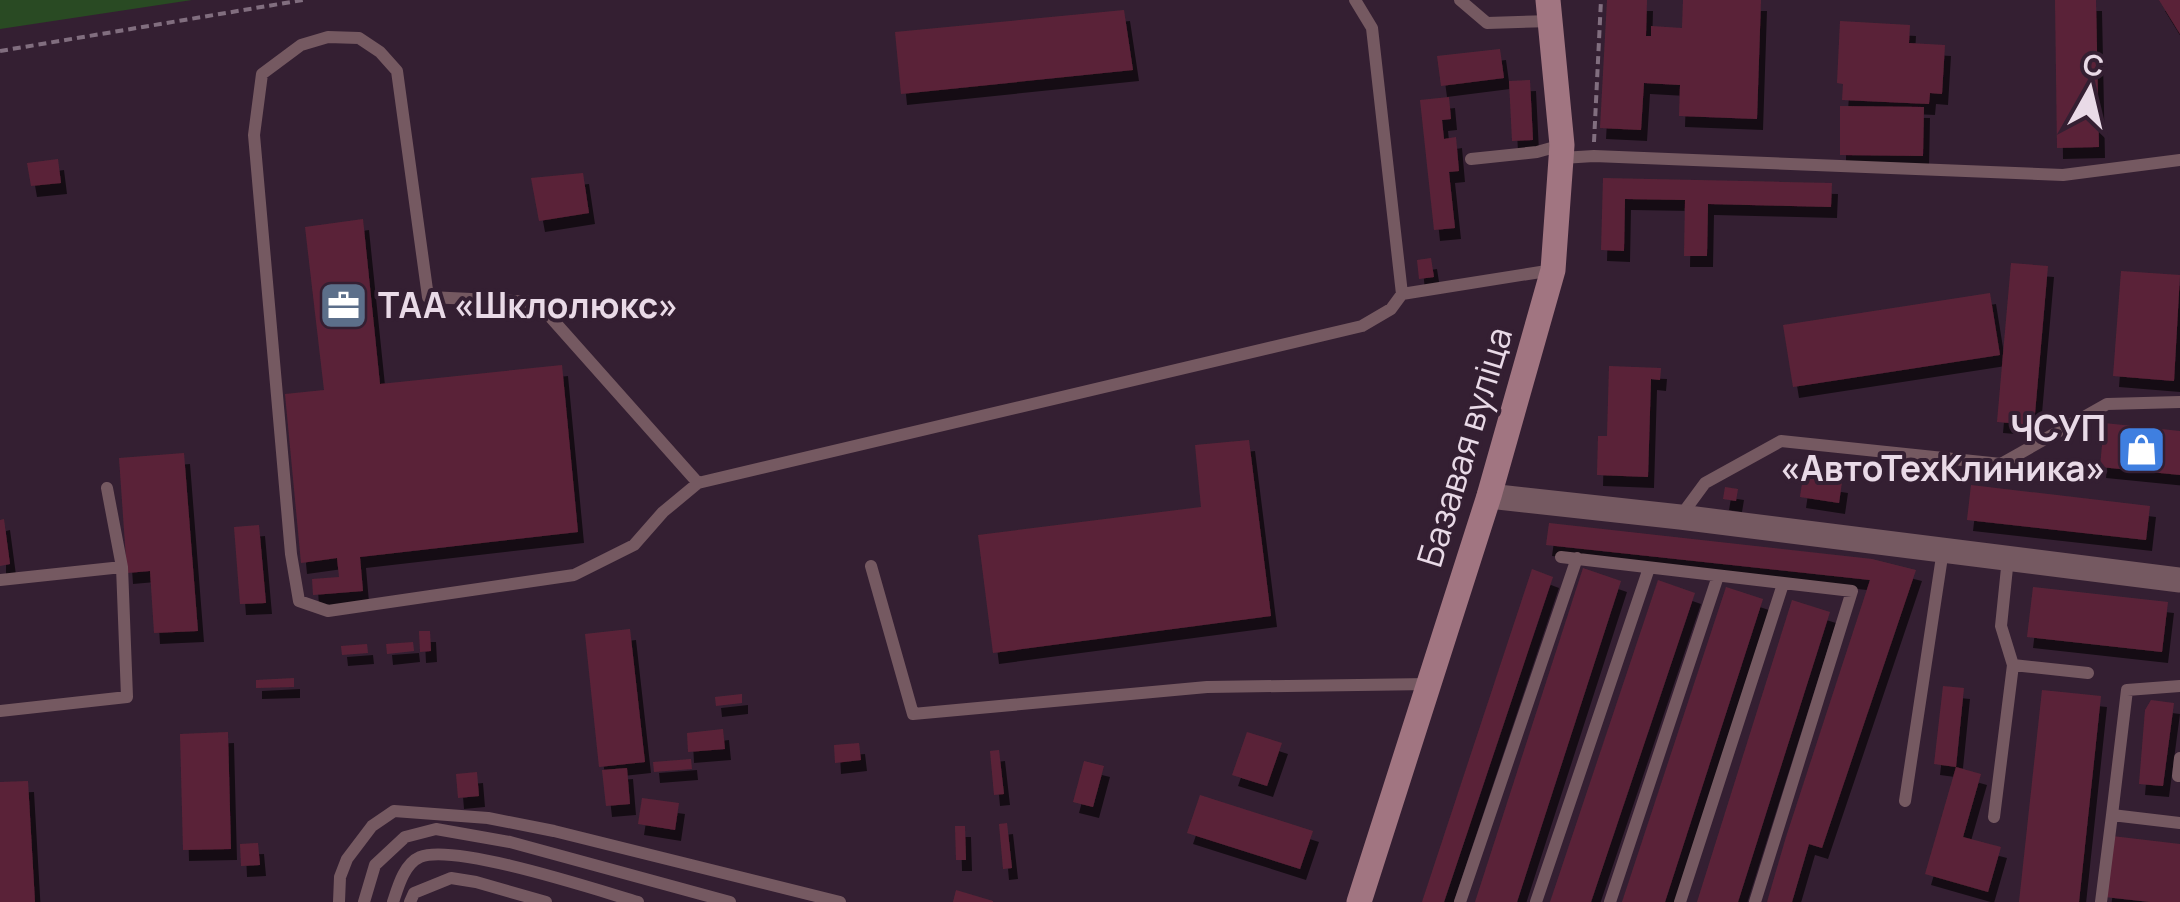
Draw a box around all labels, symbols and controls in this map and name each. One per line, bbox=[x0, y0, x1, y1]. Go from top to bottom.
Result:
north arrow bbox=[2040, 40, 2140, 140]
text: С bbox=[2081, 44, 2107, 85]
office icon: ТАА «Шклолюкс» bbox=[317, 280, 369, 332]
place label: ТАА «Шклолюкс» bbox=[378, 281, 679, 329]
street label: Базавая вуліца bbox=[1405, 321, 1523, 572]
place label: ЧСУП «АвтоТехКлиника» bbox=[1780, 404, 2106, 492]
shop icon: ЧСУП «АвтоТехКлиника» bbox=[2115, 423, 2167, 475]

